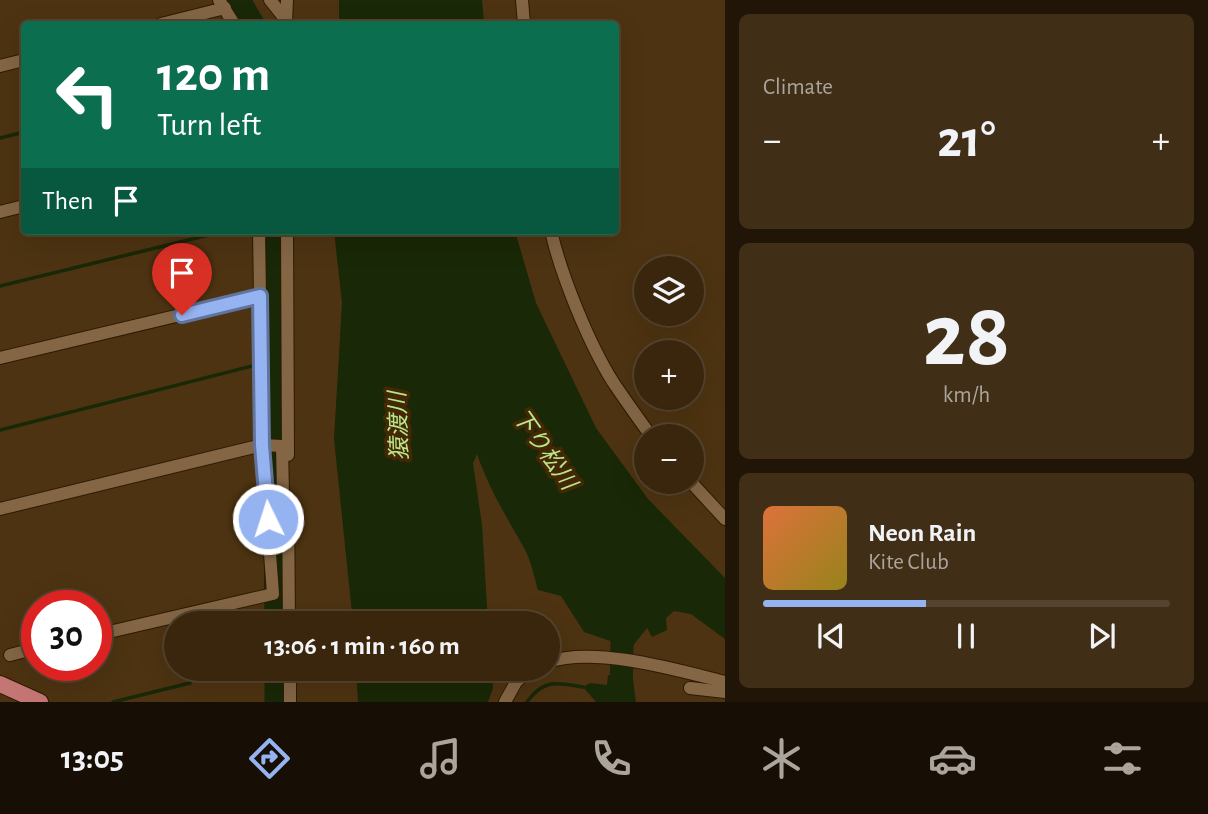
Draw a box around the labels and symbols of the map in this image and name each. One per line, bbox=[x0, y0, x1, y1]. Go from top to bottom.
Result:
pin bbox=[152, 243, 212, 315]
water label: 猿渡川 bbox=[385, 388, 412, 461]
water label: 下り松川 bbox=[508, 404, 583, 497]
position arrow bbox=[231, 482, 305, 556]
speed limit sign: 30 bbox=[21, 590, 112, 681]

